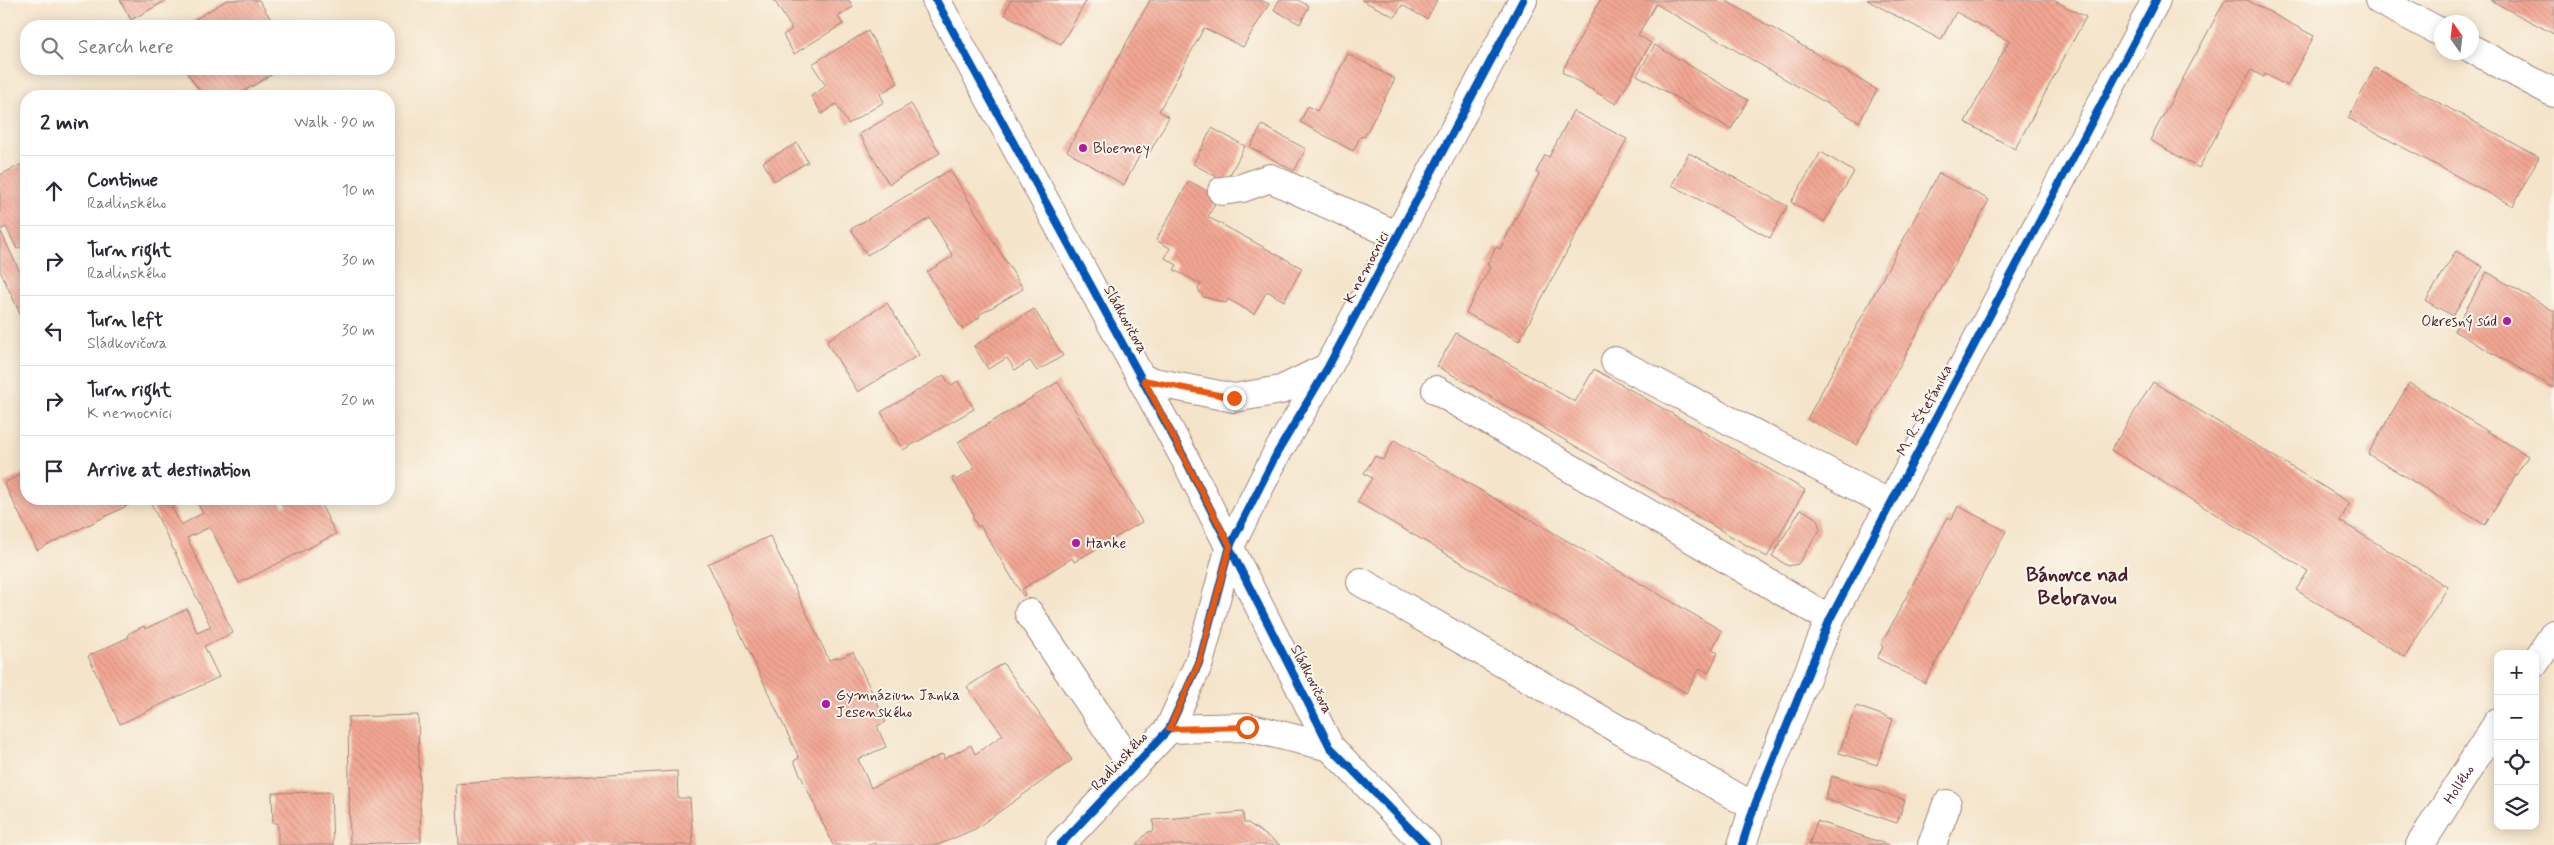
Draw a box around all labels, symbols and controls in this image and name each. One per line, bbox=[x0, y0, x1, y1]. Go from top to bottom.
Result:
north arrow bbox=[2434, 15, 2479, 60]
search box bbox=[20, 20, 395, 75]
icon: search bbox=[38, 34, 66, 62]
text: Search here bbox=[78, 35, 174, 60]
text: 2 min bbox=[40, 109, 89, 137]
text: Walk · 90 m bbox=[294, 112, 375, 133]
place label: Bloemey bbox=[1093, 139, 1150, 159]
marker: Bloemey bbox=[1077, 142, 1089, 154]
text: Continue bbox=[87, 168, 158, 193]
icon: ahead bbox=[40, 177, 68, 205]
text: 10 m bbox=[342, 180, 375, 201]
text: Radlinského bbox=[87, 193, 166, 214]
street label: K nemocnici bbox=[1339, 228, 1394, 307]
text: Turn right bbox=[87, 238, 171, 263]
icon: right bbox=[40, 247, 68, 275]
text: 30 m bbox=[342, 250, 375, 271]
text: Radlinského bbox=[87, 263, 166, 284]
street label: Sládkovičova bbox=[1098, 282, 1152, 357]
text: Turn left bbox=[87, 308, 163, 333]
place label: Okresný súd bbox=[2421, 312, 2497, 332]
marker: Okresný súd bbox=[2501, 315, 2513, 327]
icon: left bbox=[40, 317, 68, 345]
text: 30 m bbox=[342, 320, 375, 341]
text: Sládkovičova bbox=[87, 333, 167, 354]
street label: M. R. Štefánika bbox=[1892, 361, 1957, 460]
text: Turn right bbox=[87, 378, 171, 403]
icon: right bbox=[40, 387, 68, 415]
route end bbox=[1223, 387, 1246, 410]
text: 20 m bbox=[341, 390, 375, 411]
text: K nemocnici bbox=[87, 403, 172, 424]
icon: arrive bbox=[40, 457, 68, 485]
text: Arrive at destination bbox=[87, 458, 251, 483]
place label: Hanke bbox=[1086, 534, 1126, 554]
marker: Hanke bbox=[1070, 537, 1082, 549]
district label: Bánovce nad Bebravou bbox=[2026, 562, 2128, 612]
street label: Sládkovičova bbox=[1285, 641, 1337, 718]
map controls bbox=[2494, 650, 2539, 830]
button: + bbox=[2494, 650, 2539, 695]
place label: Gymnázium Janka Jesenského bbox=[836, 686, 960, 723]
button: − bbox=[2494, 695, 2539, 740]
marker: Gymnázium Janka Jesenského bbox=[820, 698, 832, 710]
route start bbox=[1236, 716, 1259, 739]
street label: Radlinského bbox=[1087, 728, 1152, 796]
button: locate bbox=[2494, 740, 2539, 785]
street label: Hollého bbox=[2440, 761, 2479, 808]
button: layers bbox=[2494, 785, 2539, 830]

